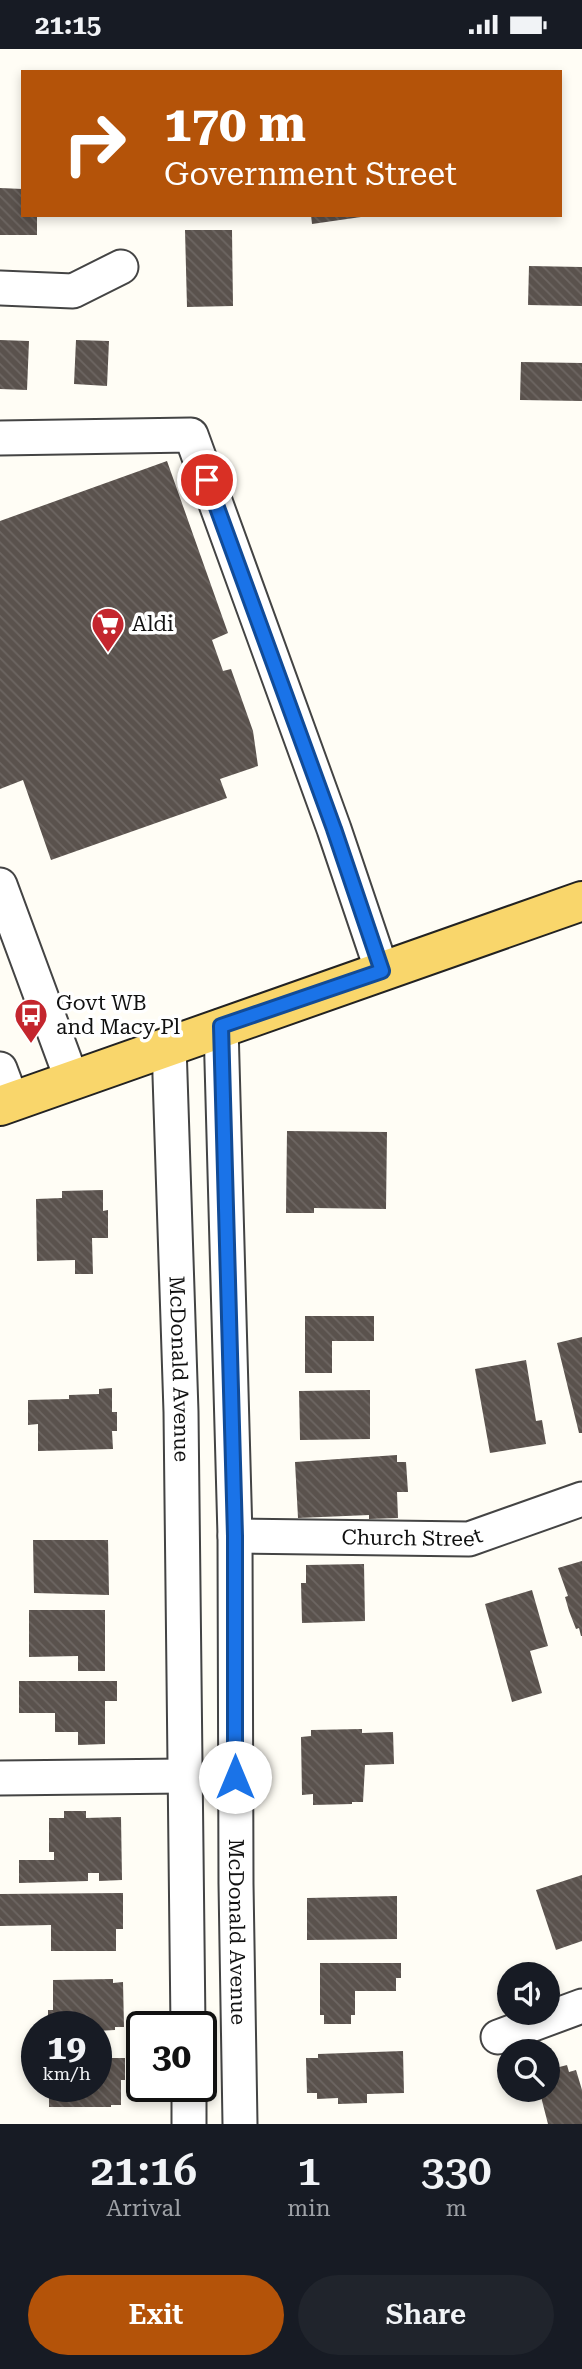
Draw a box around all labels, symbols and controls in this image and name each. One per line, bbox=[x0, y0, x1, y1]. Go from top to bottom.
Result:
text: 21:15 bbox=[35, 10, 101, 40]
text: 170 m bbox=[164, 96, 306, 153]
icon: right bbox=[49, 98, 140, 189]
text: Government Street bbox=[164, 155, 457, 193]
pin bbox=[177, 450, 237, 510]
icon: arrive bbox=[188, 461, 226, 499]
supermarket icon: Aldi bbox=[89, 605, 127, 654]
place label: Aldi bbox=[132, 612, 174, 636]
place label: Govt WB and Macy Pl bbox=[56, 991, 181, 1039]
bus stop icon: Govt WB and Macy Pl bbox=[12, 996, 50, 1045]
street label: McDonald Avenue bbox=[165, 1275, 194, 1462]
street label: Church Street bbox=[341, 1523, 486, 1551]
position arrow bbox=[198, 1740, 272, 1814]
street label: McDonald Avenue bbox=[224, 1839, 250, 2025]
map controls bbox=[497, 1962, 560, 2102]
button: sound bbox=[497, 1962, 560, 2025]
speed limit sign: 30 bbox=[126, 2011, 217, 2102]
text: 19 bbox=[47, 2027, 86, 2068]
button: search bbox=[497, 2039, 560, 2102]
text: km/h bbox=[42, 2063, 91, 2084]
text: 21:16 bbox=[90, 2146, 197, 2195]
text: 1 bbox=[297, 2146, 321, 2195]
text: 330 bbox=[421, 2146, 492, 2195]
text: Arrival bbox=[106, 2195, 181, 2222]
text: min bbox=[287, 2195, 331, 2222]
text: m bbox=[446, 2195, 467, 2222]
button: Exit bbox=[28, 2275, 284, 2355]
button: Share bbox=[298, 2275, 554, 2355]

